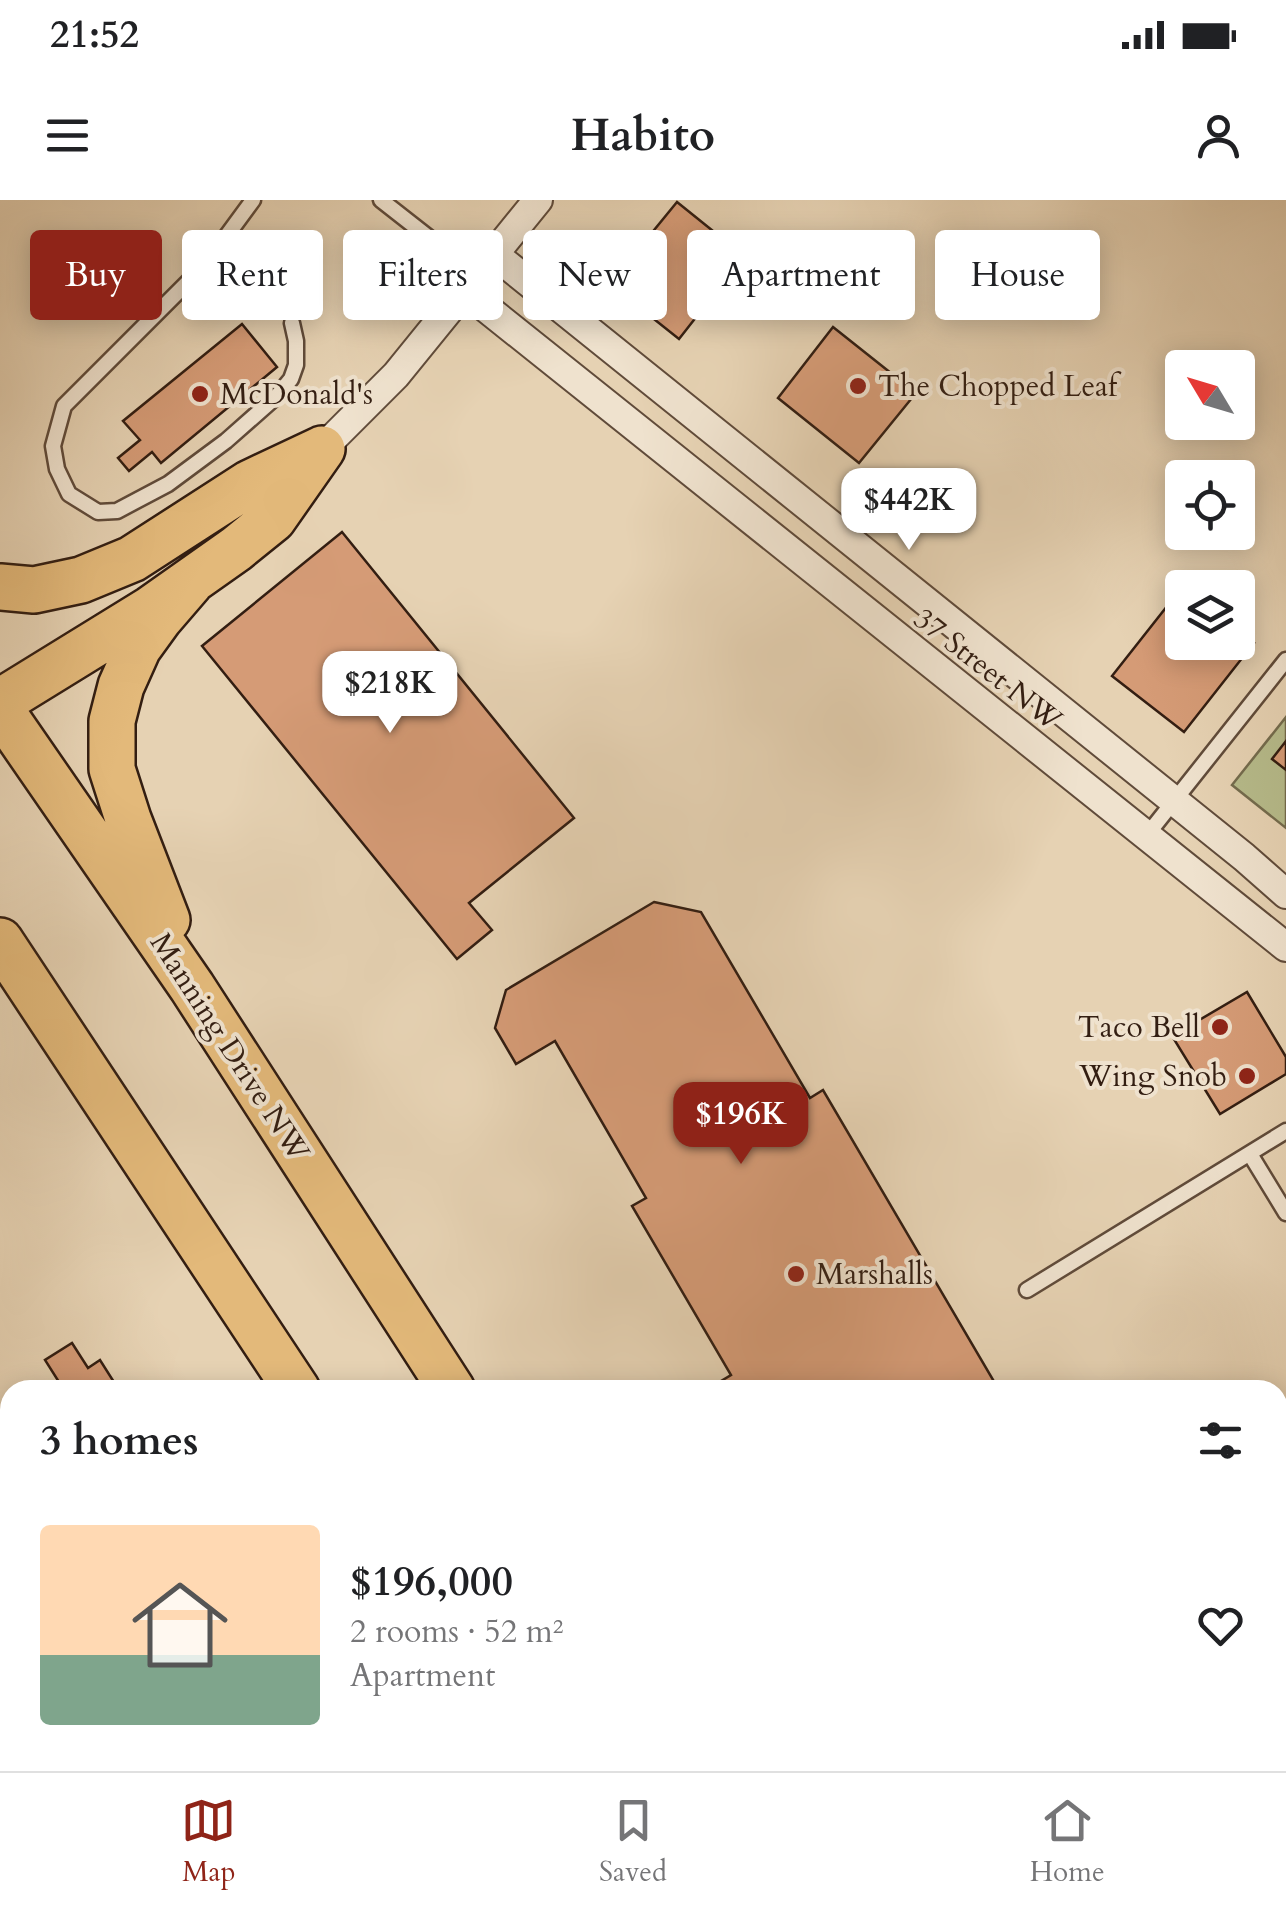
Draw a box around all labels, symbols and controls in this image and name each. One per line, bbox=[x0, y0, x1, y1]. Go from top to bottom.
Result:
text: 21:52 bbox=[50, 9, 139, 61]
text: Habito bbox=[571, 105, 715, 166]
icon: menu bbox=[40, 108, 95, 163]
icon: person bbox=[1191, 108, 1246, 163]
chip: Buy bbox=[30, 230, 162, 320]
chip: Rent bbox=[182, 230, 323, 320]
chip: Filters bbox=[343, 230, 503, 320]
chip: New bbox=[523, 230, 667, 320]
chip: Apartment bbox=[687, 230, 915, 320]
chip: House bbox=[935, 230, 1100, 320]
north arrow bbox=[1165, 350, 1255, 440]
map controls bbox=[1165, 350, 1255, 660]
place label: The Chopped Leaf bbox=[878, 366, 1122, 407]
place label: McDonald's bbox=[220, 374, 373, 415]
marker: The Chopped Leaf bbox=[847, 375, 869, 397]
marker: McDonald's bbox=[189, 383, 211, 405]
button: locate bbox=[1165, 460, 1255, 550]
pin: $442K bbox=[839, 468, 979, 553]
text: $442K bbox=[863, 478, 955, 522]
button: layers bbox=[1165, 570, 1255, 660]
street label: 37 Street NW bbox=[905, 599, 1071, 741]
pin: $218K bbox=[320, 651, 460, 736]
text: $218K bbox=[344, 661, 436, 705]
street label: Manning Drive NW bbox=[140, 925, 319, 1170]
place label: Taco Bell bbox=[1078, 1007, 1200, 1048]
marker: Taco Bell bbox=[1209, 1016, 1231, 1038]
place label: Wing Snob bbox=[1078, 1056, 1227, 1097]
marker: Wing Snob bbox=[1236, 1065, 1258, 1087]
pin: $196K bbox=[671, 1082, 811, 1167]
text: $196K bbox=[695, 1092, 787, 1136]
place label: Marshalls bbox=[816, 1254, 933, 1295]
marker: Marshalls bbox=[785, 1263, 807, 1285]
text: 3 homes bbox=[40, 1412, 198, 1469]
icon: filters bbox=[1193, 1413, 1248, 1468]
text: $196,000 bbox=[350, 1553, 513, 1610]
icon: home bbox=[120, 1565, 240, 1685]
icon: heart bbox=[1193, 1598, 1248, 1653]
text: 2 rooms · 52 m² bbox=[350, 1610, 563, 1654]
text: Apartment bbox=[350, 1654, 495, 1698]
tab: Map bbox=[181, 1793, 236, 1891]
tab: Saved bbox=[599, 1793, 667, 1891]
tab: Home bbox=[1030, 1793, 1105, 1891]

